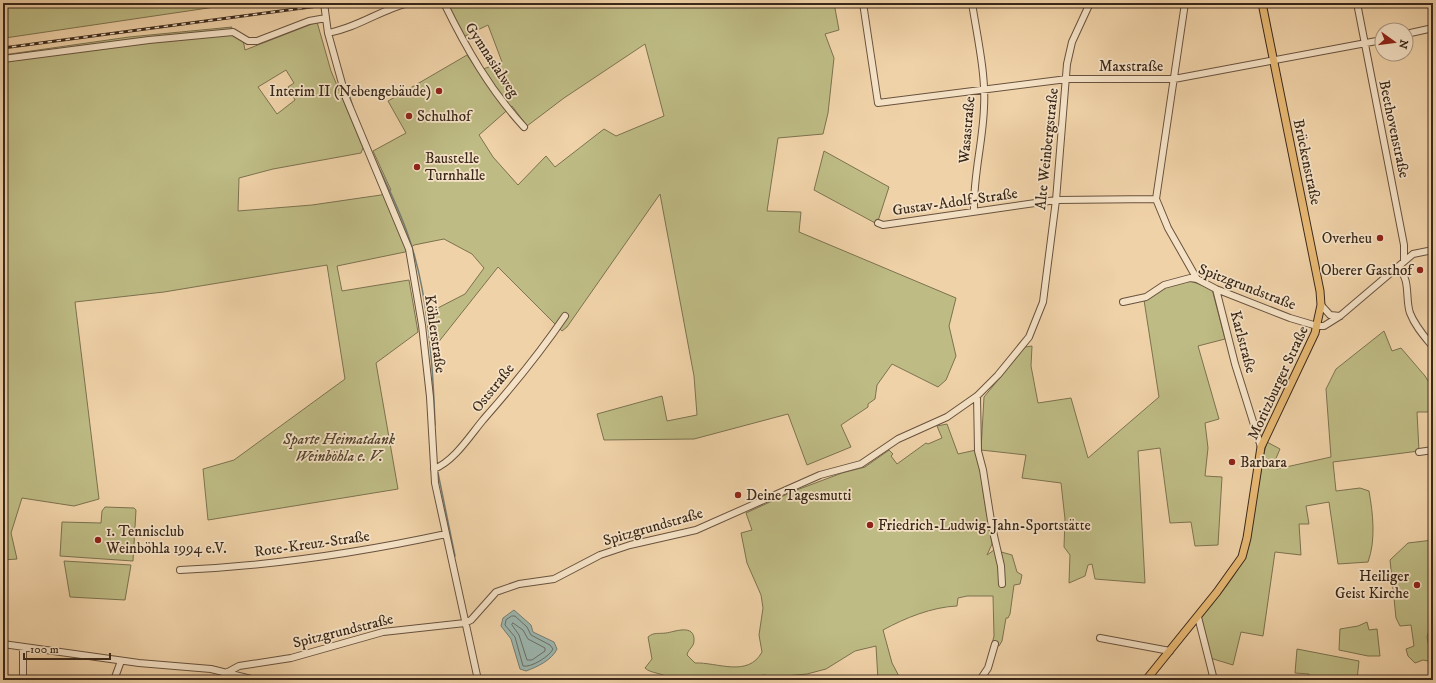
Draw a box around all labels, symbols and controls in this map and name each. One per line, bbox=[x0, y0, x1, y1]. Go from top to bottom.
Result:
street label: Gymnasialweg bbox=[461, 19, 524, 102]
north arrow bbox=[1374, 22, 1414, 62]
text: N bbox=[1395, 38, 1411, 50]
street label: Maxstraße bbox=[1099, 57, 1163, 76]
street label: Beethovenstraße bbox=[1374, 78, 1414, 180]
place label: Interim II (Nebengebäude) bbox=[269, 82, 431, 101]
marker: Interim II (Nebengebäude) bbox=[434, 86, 444, 96]
street label: Alte Weinbergstraße bbox=[1031, 87, 1063, 211]
street label: Wasastraße bbox=[955, 95, 979, 166]
place label: Schulhof bbox=[417, 107, 473, 126]
marker: Schulhof bbox=[404, 111, 414, 121]
street label: Brückenstraße bbox=[1289, 117, 1325, 207]
place label: Baustelle Turnhalle bbox=[425, 149, 485, 185]
marker: Baustelle Turnhalle bbox=[412, 162, 422, 172]
street label: Gustav-Adolf-Straße bbox=[891, 184, 1019, 220]
place label: Overheu bbox=[1322, 229, 1372, 248]
marker: Overheu bbox=[1375, 233, 1385, 243]
street label: Spitzgrundstraße bbox=[1196, 260, 1298, 314]
place label: Oberer Gasthof bbox=[1321, 261, 1414, 280]
marker: Oberer Gasthof bbox=[1415, 265, 1425, 275]
street label: Köhlerstraße bbox=[420, 294, 450, 374]
street label: Karlstraße bbox=[1226, 309, 1260, 375]
street label: Moritzburger Straße bbox=[1243, 323, 1313, 443]
street label: Oststraße bbox=[468, 360, 518, 416]
park label: Sparte Heimatdank Weinböhla e. V. bbox=[282, 430, 396, 466]
place label: Barbara bbox=[1240, 453, 1287, 472]
marker: Barbara bbox=[1227, 457, 1237, 467]
place label: Deine Tagesmutti bbox=[746, 486, 851, 505]
marker: Deine Tagesmutti bbox=[733, 490, 743, 500]
street label: Spitzgrundstraße bbox=[601, 504, 705, 550]
place label: Friedrich-Ludwig-Jahn-Sportstätte bbox=[878, 516, 1091, 535]
marker: Friedrich-Ludwig-Jahn-Sportstätte bbox=[865, 520, 875, 530]
place label: 1. Tennisclub Weinböhla 1994 e.V. bbox=[105, 522, 227, 558]
street label: Rote-Kreuz-Straße bbox=[253, 526, 371, 562]
marker: 1. Tennisclub Weinböhla 1994 e.V. bbox=[93, 535, 103, 545]
place label: Heiliger Geist Kirche bbox=[1335, 567, 1409, 603]
marker: Heiliger Geist Kirche bbox=[1412, 580, 1422, 590]
street label: Spitzgrundstraße bbox=[291, 609, 395, 653]
scale bar bbox=[24, 635, 110, 661]
text: 100 m bbox=[30, 642, 59, 657]

